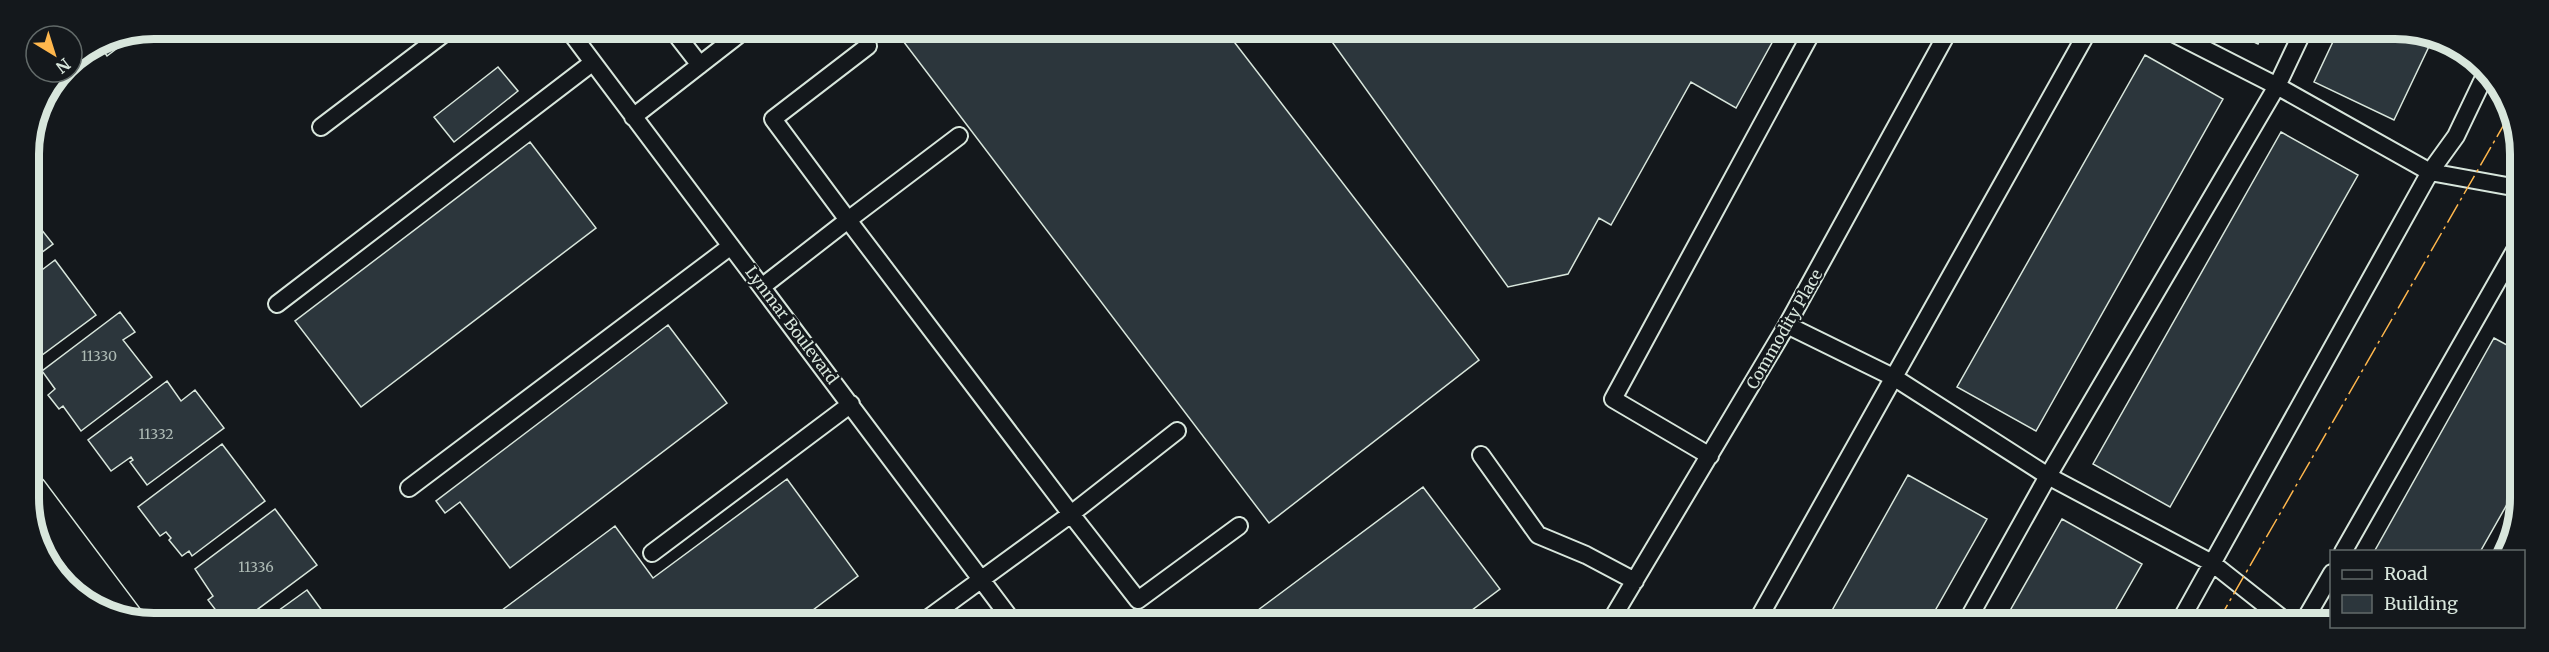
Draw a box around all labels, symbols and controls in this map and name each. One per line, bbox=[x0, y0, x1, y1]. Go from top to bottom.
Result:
north arrow bbox=[24, 24, 84, 84]
text: N bbox=[52, 54, 74, 78]
street label: Lynmar Boulevard bbox=[741, 262, 843, 388]
street label: Commodity Place bbox=[1742, 266, 1826, 392]
house number: 11330 bbox=[81, 347, 117, 365]
house number: 11332 bbox=[138, 425, 174, 443]
legend bbox=[2330, 550, 2525, 628]
house number: 11336 bbox=[238, 558, 274, 576]
text: Road bbox=[2384, 562, 2428, 585]
text: Building bbox=[2384, 592, 2458, 615]

